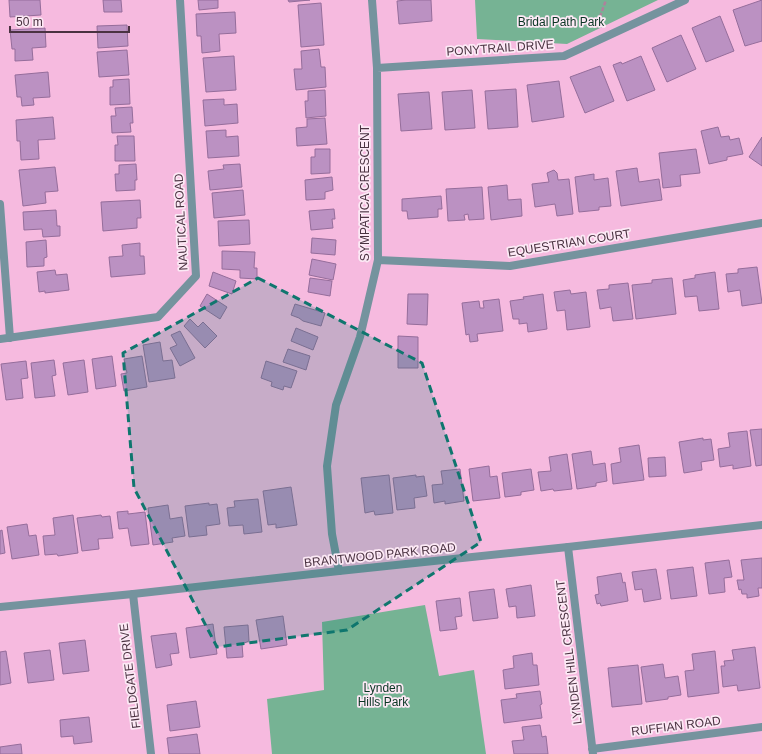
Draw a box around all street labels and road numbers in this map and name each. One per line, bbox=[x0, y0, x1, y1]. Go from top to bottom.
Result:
street label: PONYTRAIL DRIVE bbox=[446, 37, 554, 59]
street label: SYMPATICA CRESCENT bbox=[358, 124, 372, 261]
street label: NAUTICAL ROAD bbox=[171, 173, 191, 271]
street label: EQUESTRIAN COURT bbox=[507, 226, 632, 260]
street label: BRANTWOOD PARK ROAD bbox=[303, 540, 457, 570]
street label: LYNDEN HILL CRESCENT bbox=[553, 578, 585, 725]
street label: FIELDGATE DRIVE bbox=[117, 623, 143, 729]
street label: RUFFIAN ROAD bbox=[630, 714, 722, 738]

